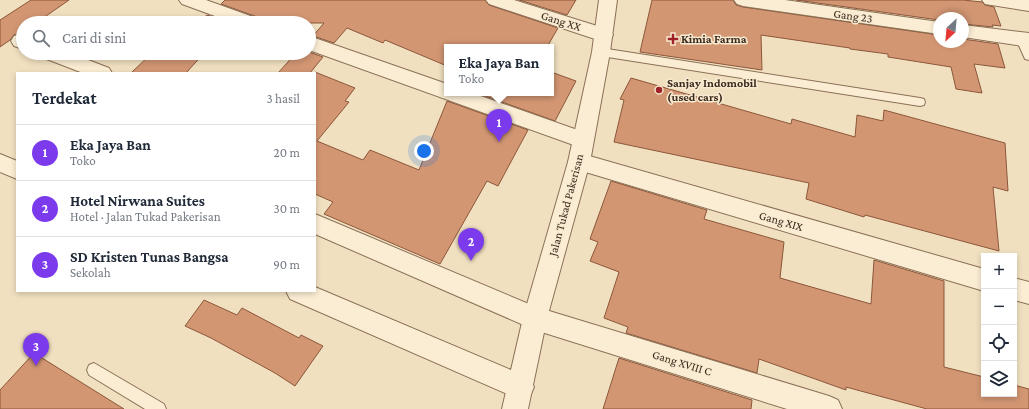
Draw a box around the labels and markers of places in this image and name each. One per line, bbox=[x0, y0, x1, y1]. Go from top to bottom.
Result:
place label: Kimia Farma bbox=[681, 32, 747, 46]
marker: Kimia Farma bbox=[668, 34, 678, 44]
place label: Sanjay Indomobil (used cars) bbox=[667, 76, 757, 104]
marker: Sanjay Indomobil (used cars) bbox=[654, 85, 664, 95]
pin: 1 bbox=[486, 109, 512, 142]
pin: 2 bbox=[458, 228, 484, 261]
pin: 3 bbox=[23, 333, 49, 366]

